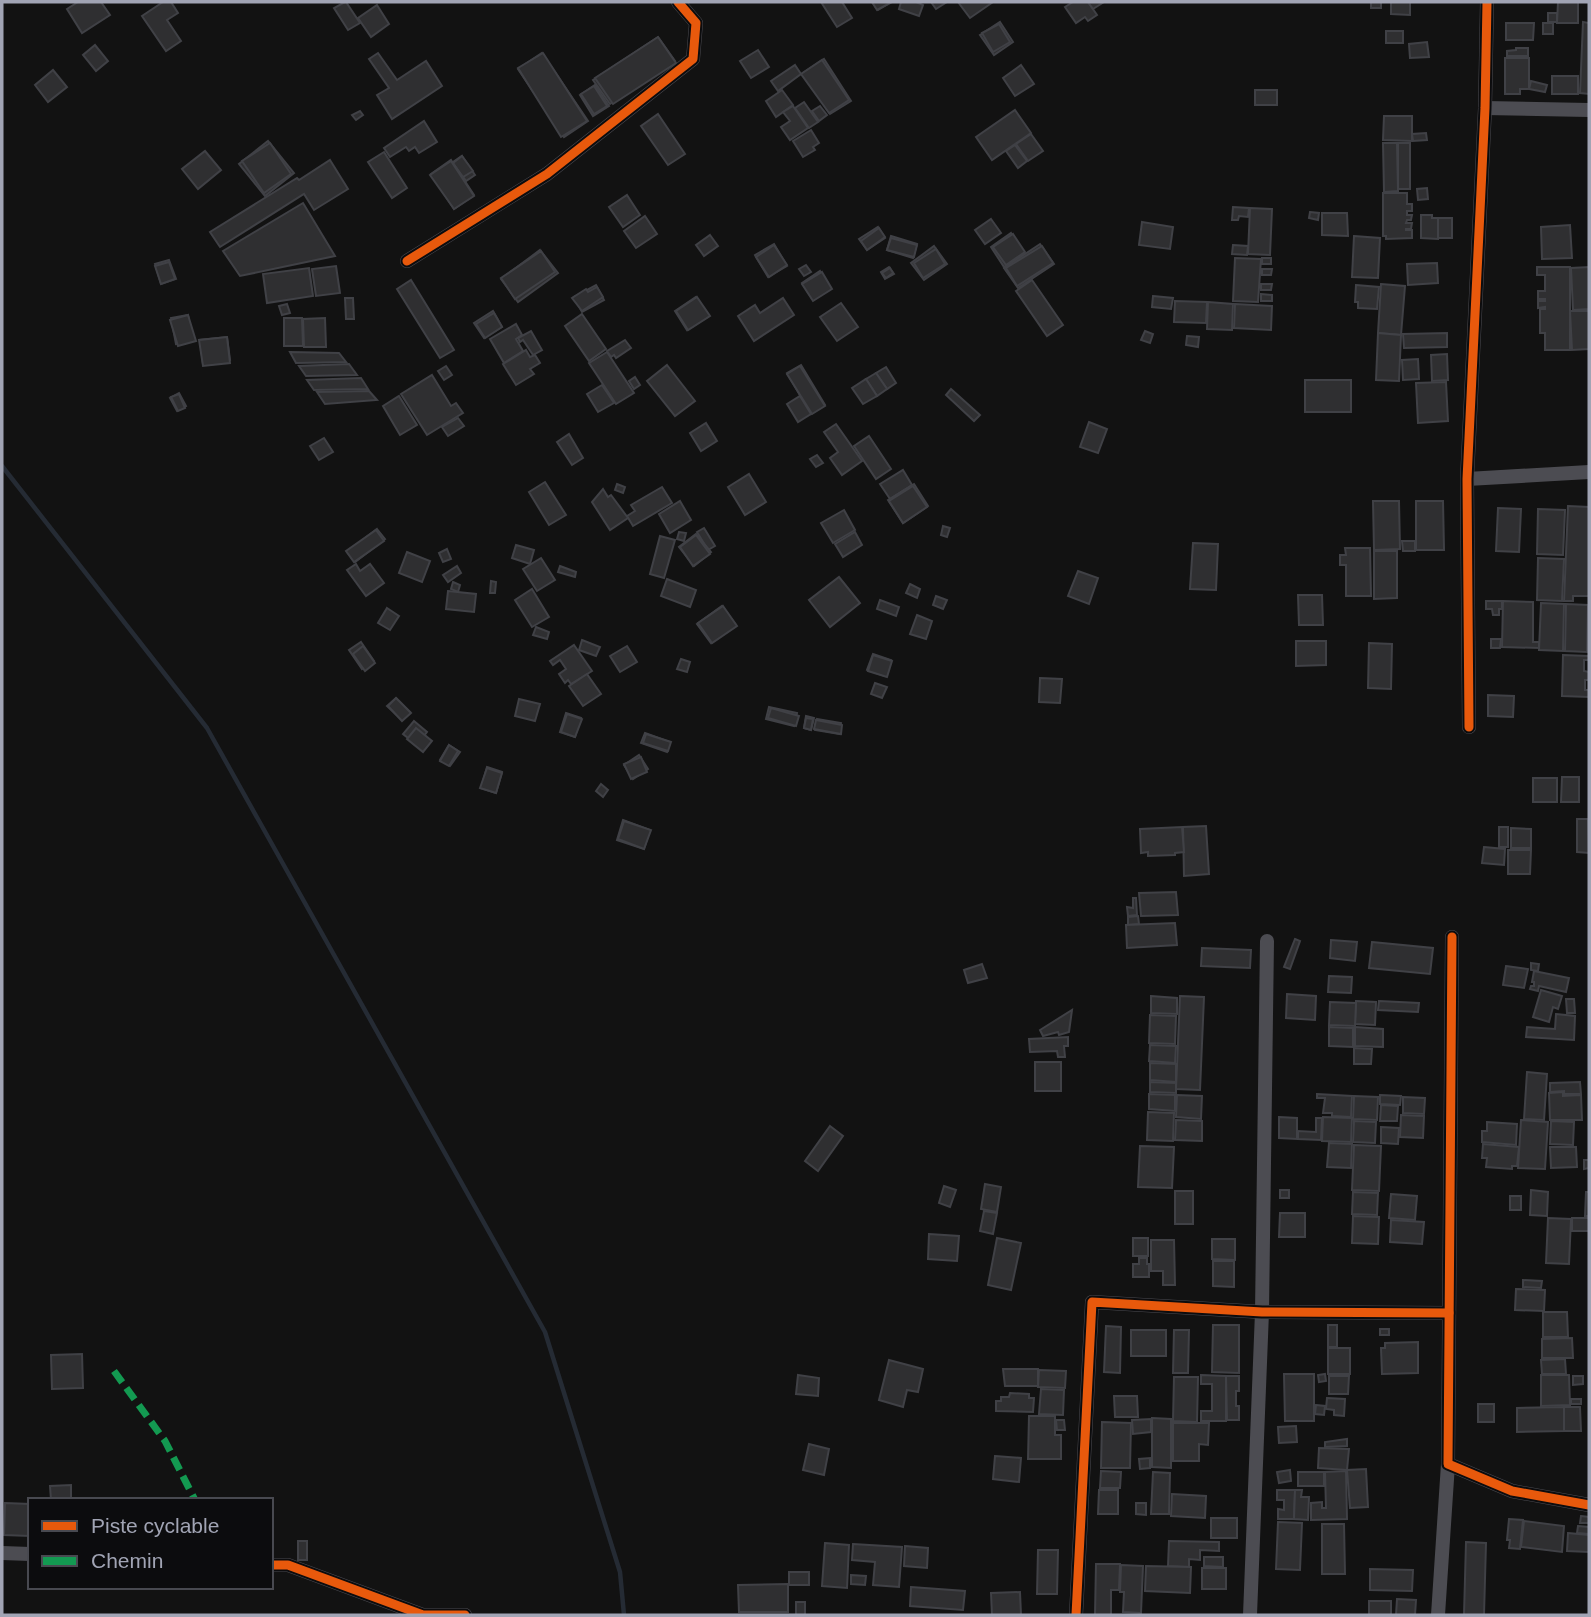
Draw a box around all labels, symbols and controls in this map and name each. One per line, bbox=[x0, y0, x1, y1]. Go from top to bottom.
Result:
legend bbox=[28, 1498, 273, 1589]
text: Piste cyclable bbox=[91, 1514, 219, 1537]
text: Chemin bbox=[91, 1549, 163, 1572]

